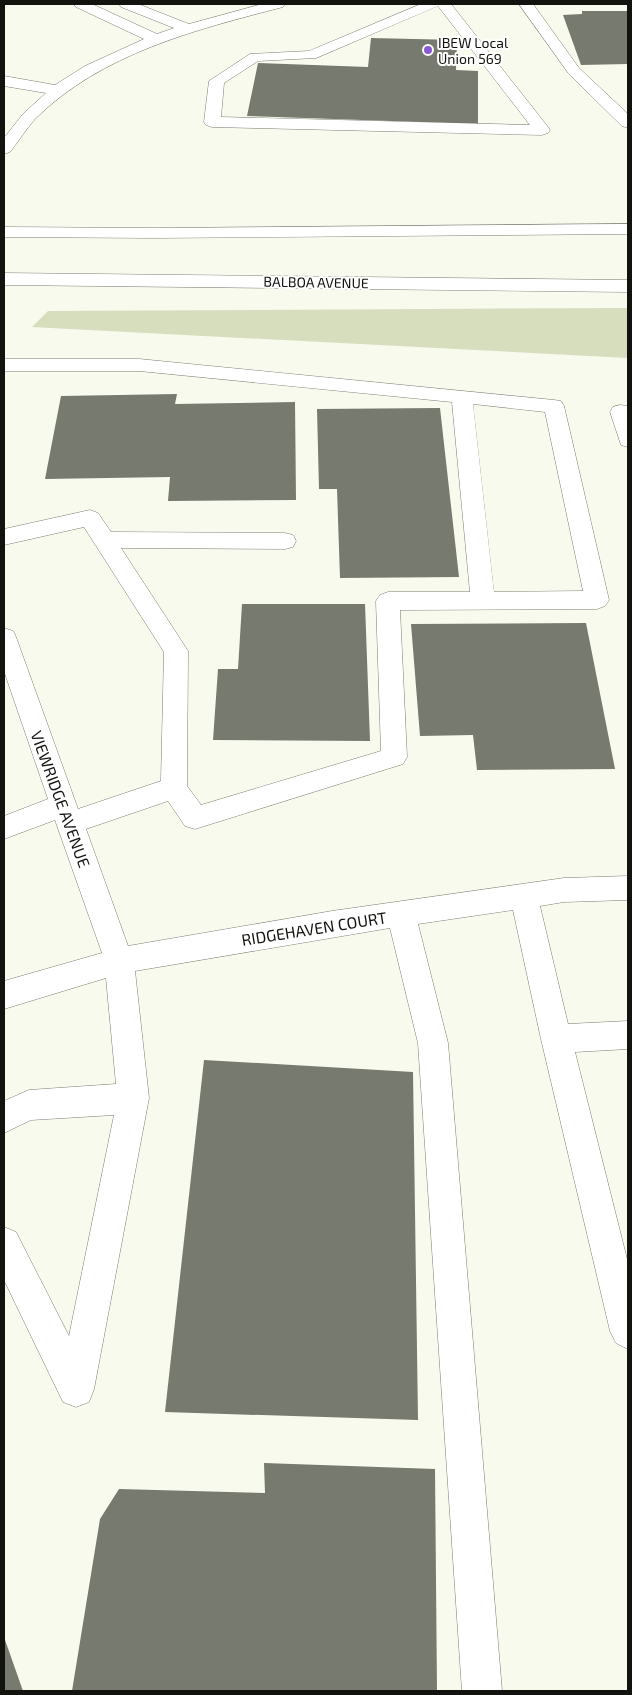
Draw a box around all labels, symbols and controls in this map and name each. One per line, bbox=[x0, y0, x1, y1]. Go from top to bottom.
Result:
place label: IBEW Local Union 569 bbox=[438, 34, 509, 67]
marker: IBEW Local Union 569 bbox=[422, 44, 434, 56]
street label: BALBOA AVENUE bbox=[263, 273, 369, 291]
street label: VIEWRIDGE AVENUE bbox=[27, 728, 95, 870]
street label: RIDGEHAVEN COURT bbox=[240, 907, 388, 949]

